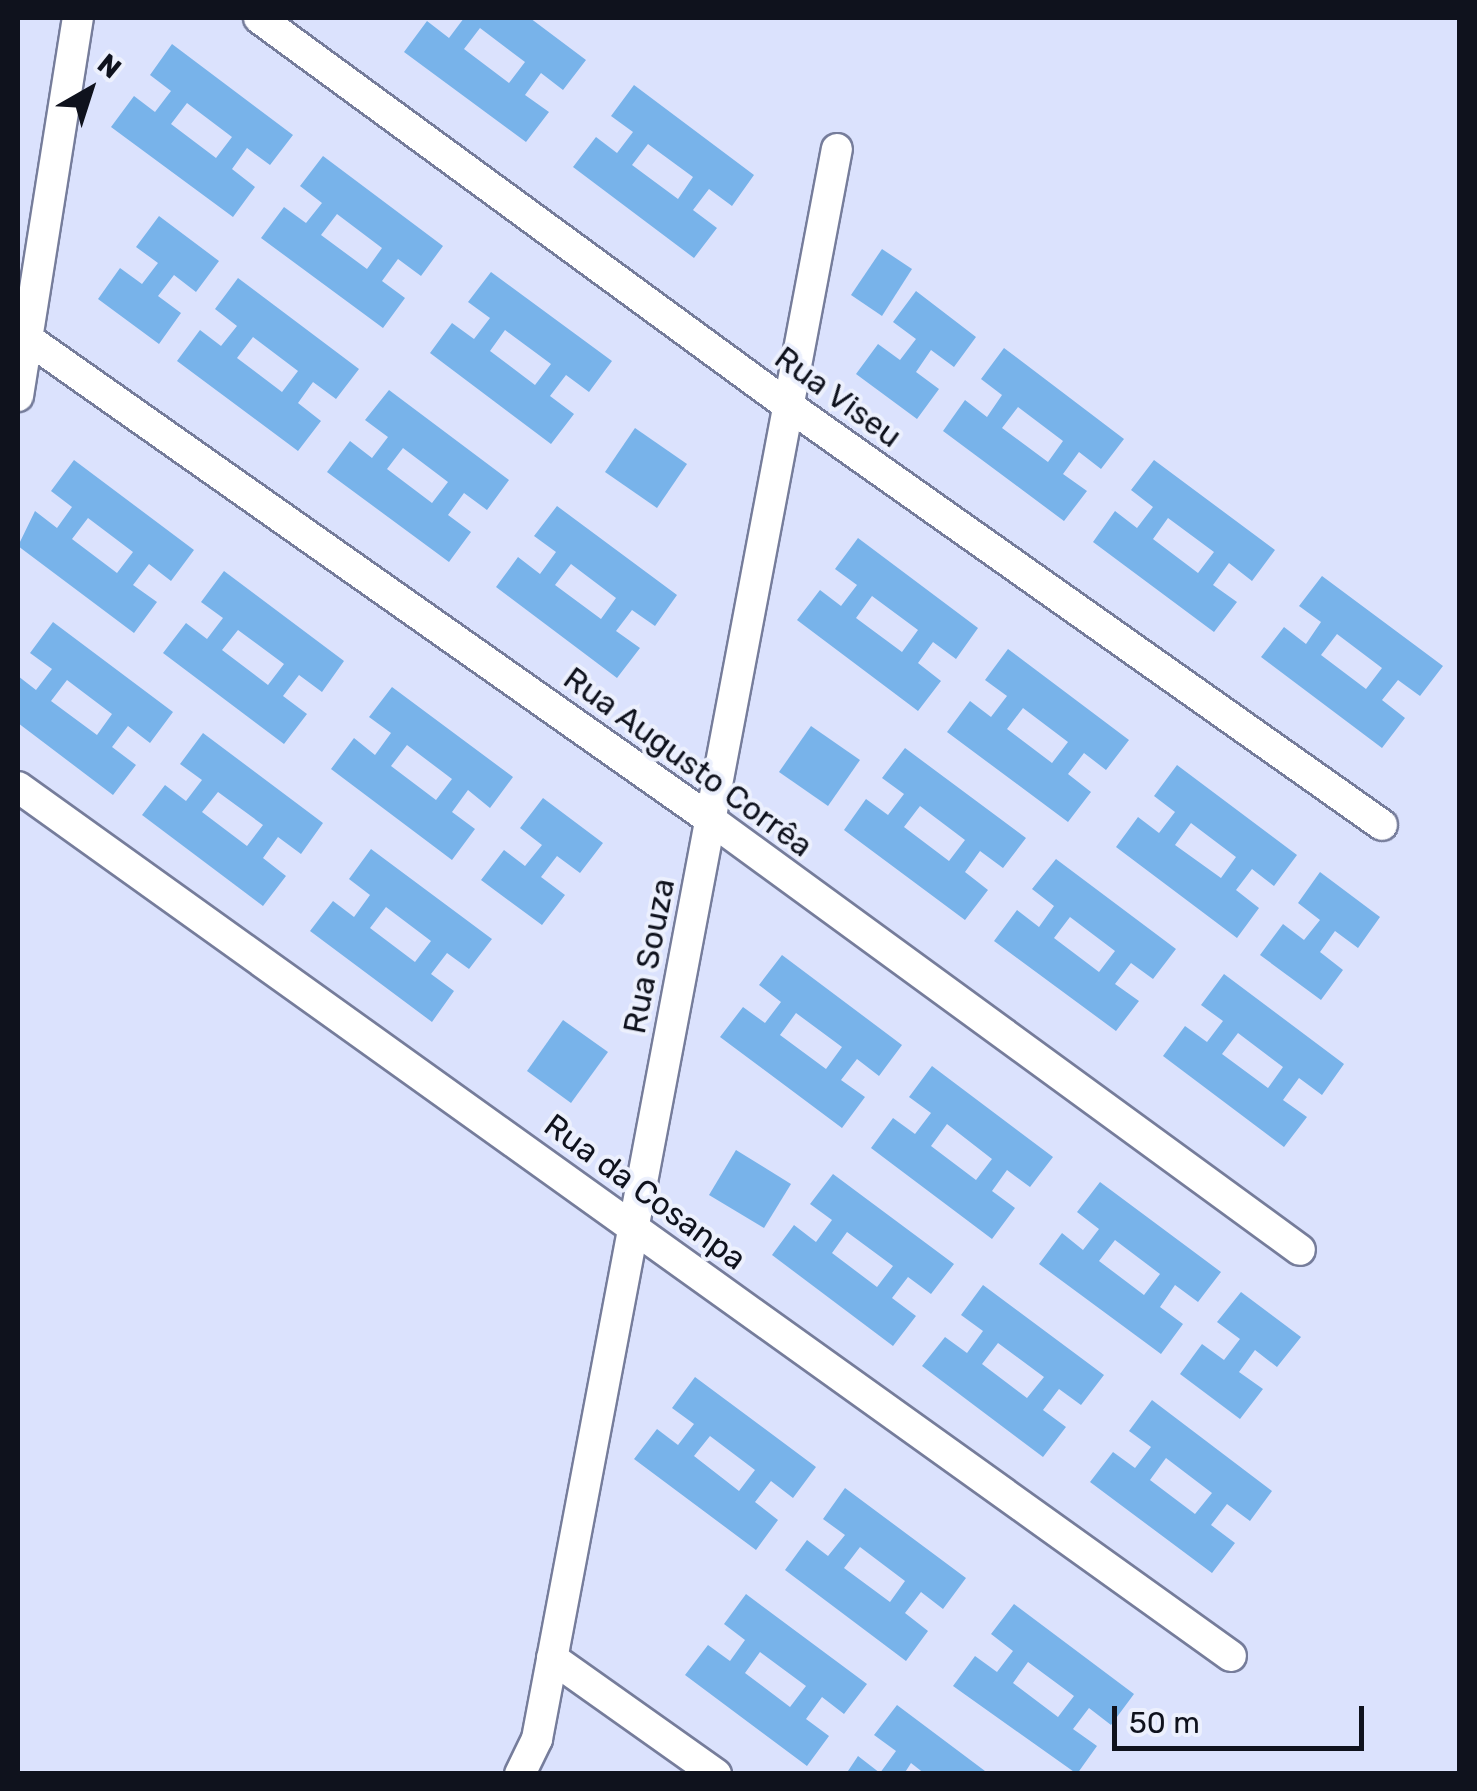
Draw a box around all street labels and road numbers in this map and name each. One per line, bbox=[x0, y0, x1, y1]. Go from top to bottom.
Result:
street label: Rua Viseu bbox=[767, 338, 909, 456]
street label: Rua Augusto Corrêa bbox=[556, 659, 820, 865]
street label: Rua Souza bbox=[615, 875, 683, 1037]
street label: Rua da Cosanpa bbox=[537, 1106, 753, 1278]

